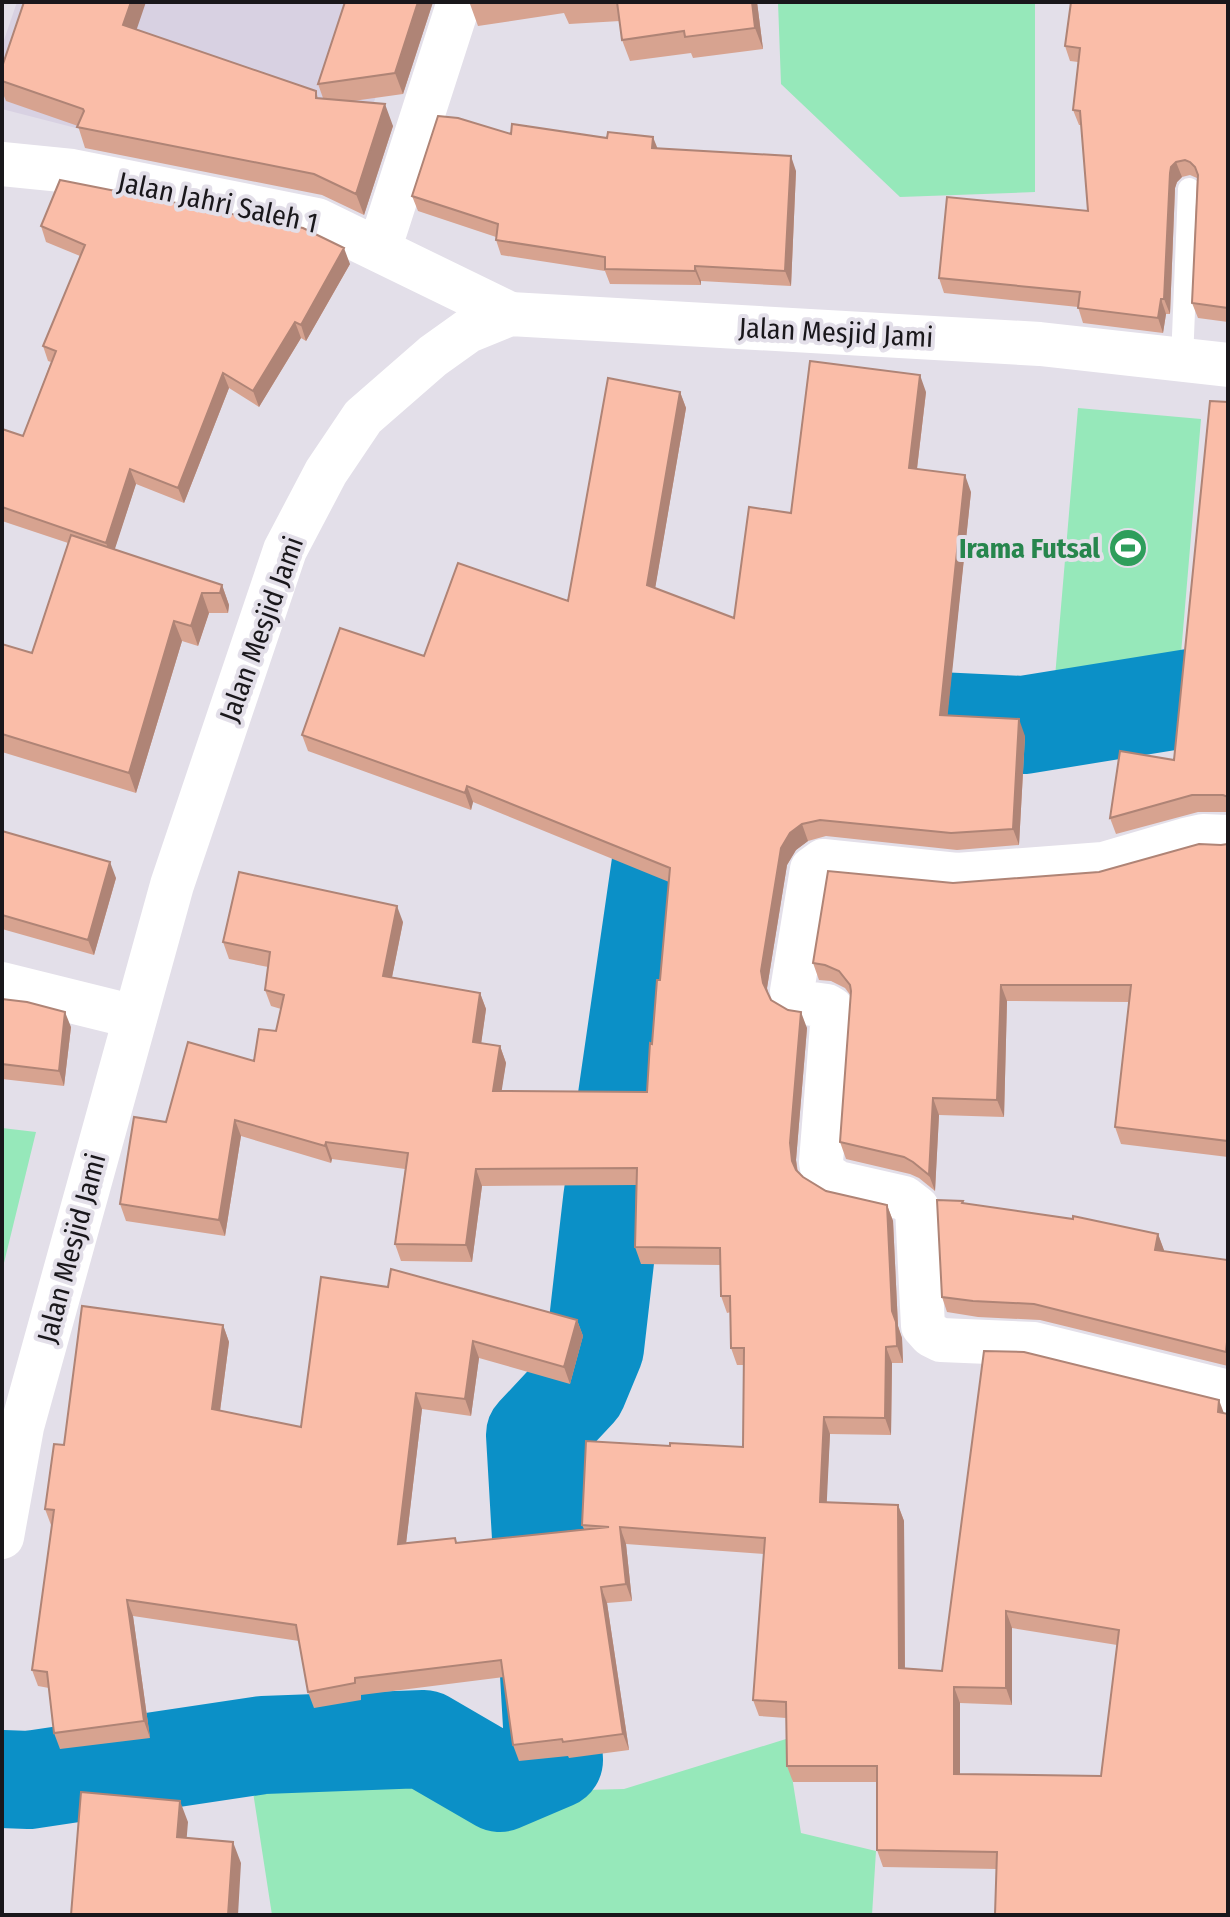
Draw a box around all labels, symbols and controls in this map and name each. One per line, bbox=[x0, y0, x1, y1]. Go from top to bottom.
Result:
street label: Jalan Jahri Saleh 1 bbox=[115, 165, 321, 240]
street label: Jalan Mesjid Jami bbox=[738, 311, 934, 354]
sports icon: Irama Futsal bbox=[1107, 527, 1149, 569]
street label: Jalan Mesjid Jami bbox=[213, 532, 310, 726]
place label: Irama Futsal bbox=[959, 532, 1100, 565]
street label: Jalan Mesjid Jami bbox=[30, 1150, 113, 1346]

